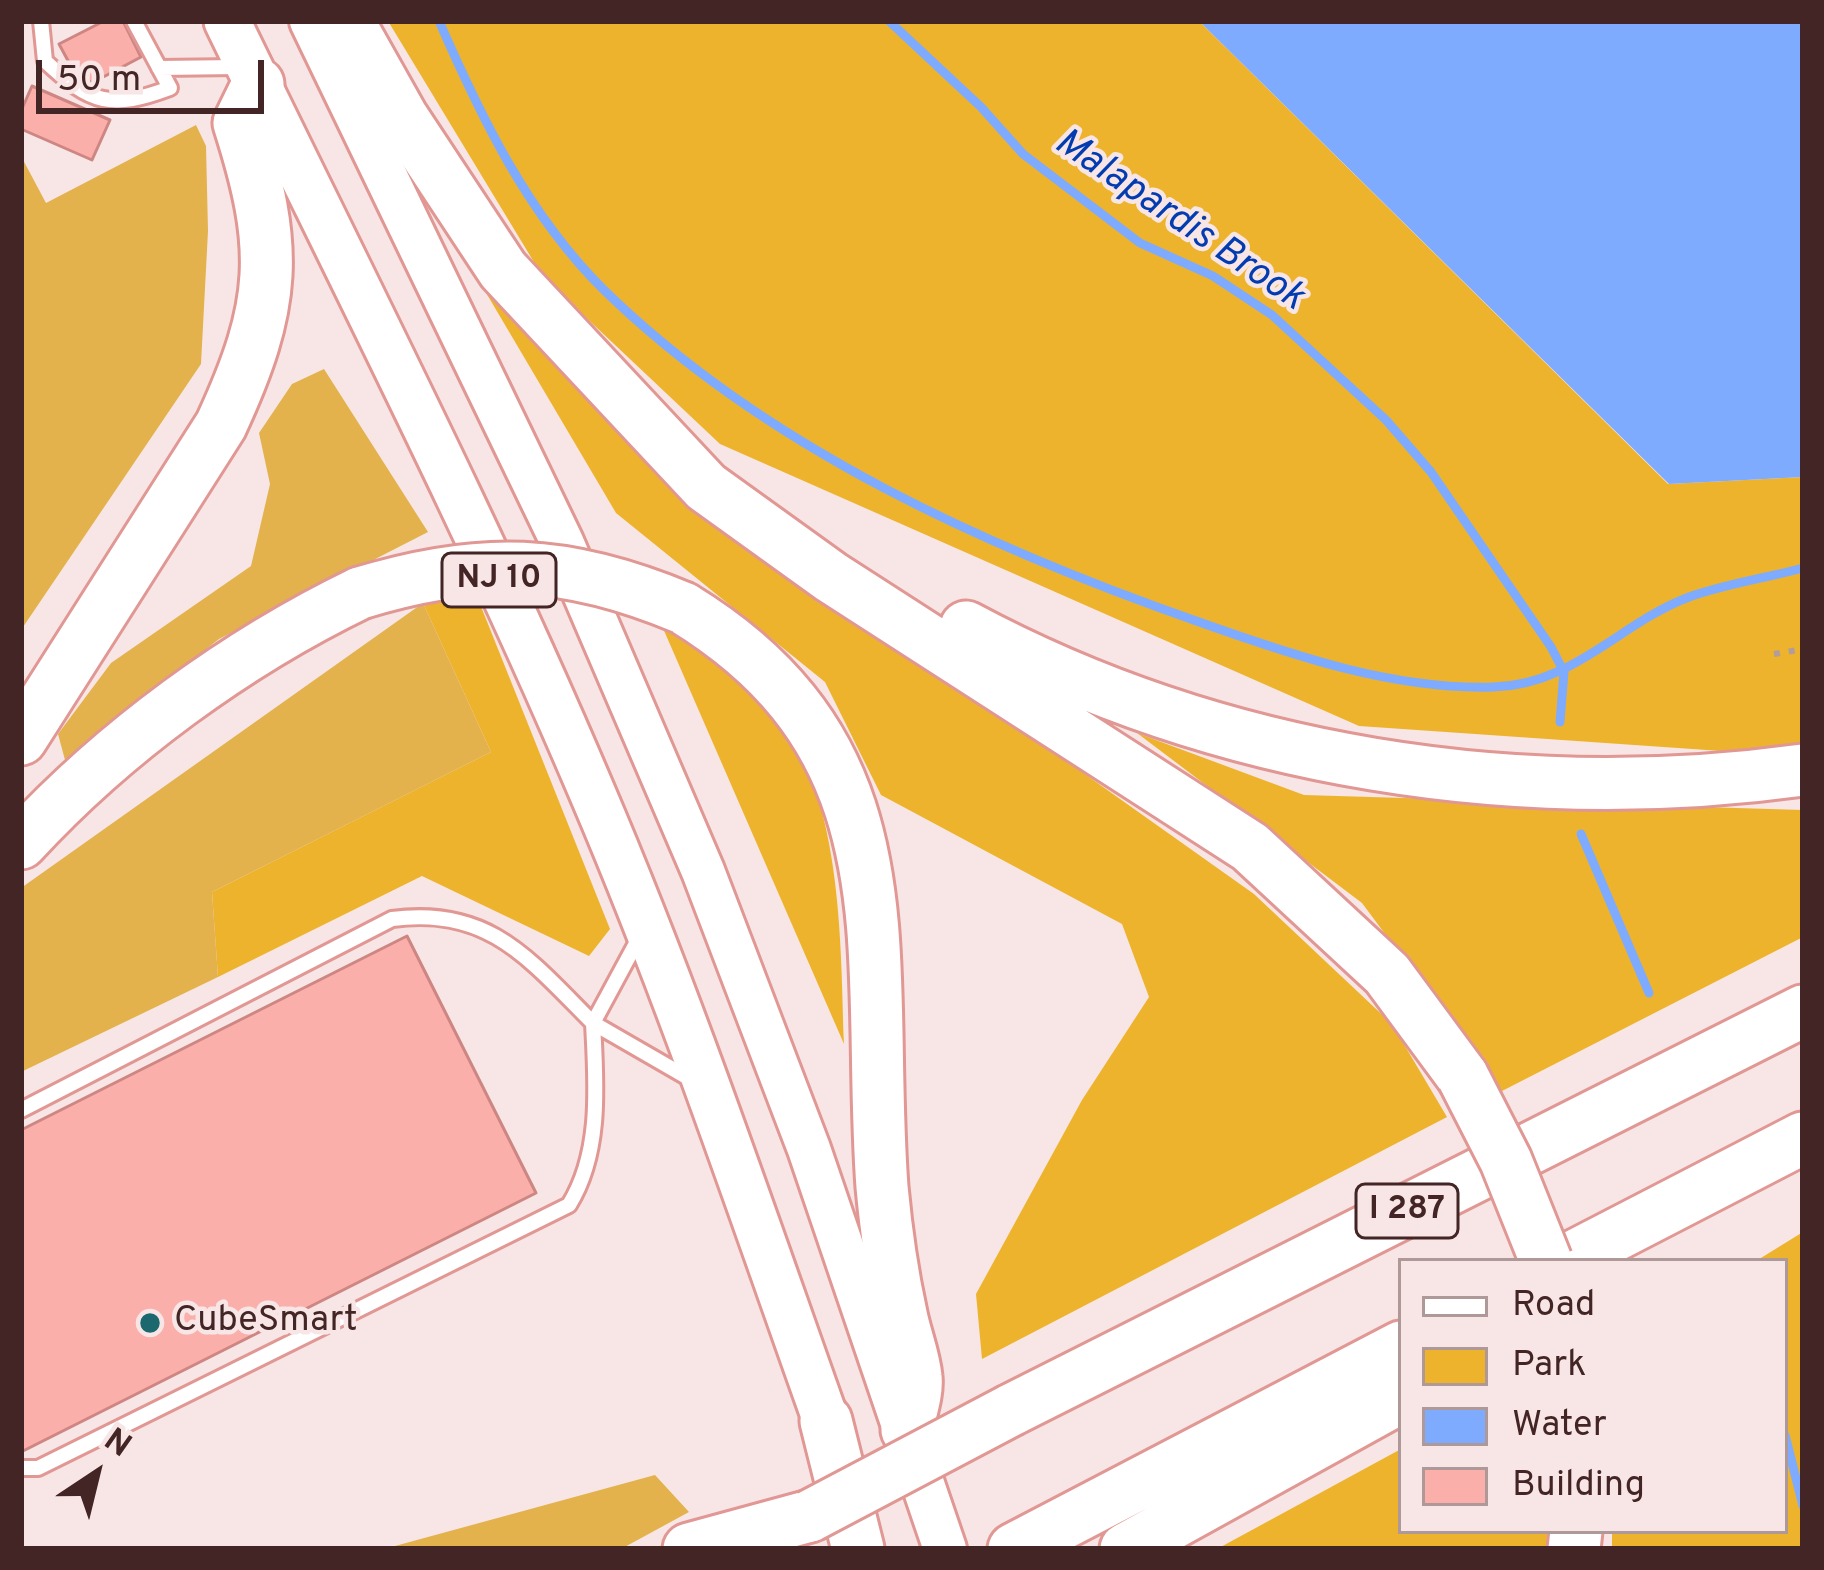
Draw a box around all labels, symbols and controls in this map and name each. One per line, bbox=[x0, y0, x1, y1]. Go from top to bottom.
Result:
scale bar bbox=[42, 36, 270, 110]
text: 50 m bbox=[57, 58, 141, 104]
water label: Malapardis Brook bbox=[1044, 121, 1312, 323]
road number: NJ 10 bbox=[442, 553, 556, 607]
road number: I 287 bbox=[1356, 1184, 1458, 1238]
legend bbox=[1398, 1258, 1788, 1534]
text: Road bbox=[1512, 1283, 1595, 1329]
place label: CubeSmart bbox=[174, 1301, 358, 1345]
marker: CubeSmart bbox=[137, 1310, 163, 1336]
text: Park bbox=[1512, 1343, 1586, 1389]
text: Water bbox=[1512, 1403, 1607, 1449]
north arrow bbox=[36, 1414, 156, 1534]
text: N bbox=[95, 1421, 138, 1469]
text: Building bbox=[1512, 1463, 1645, 1509]

